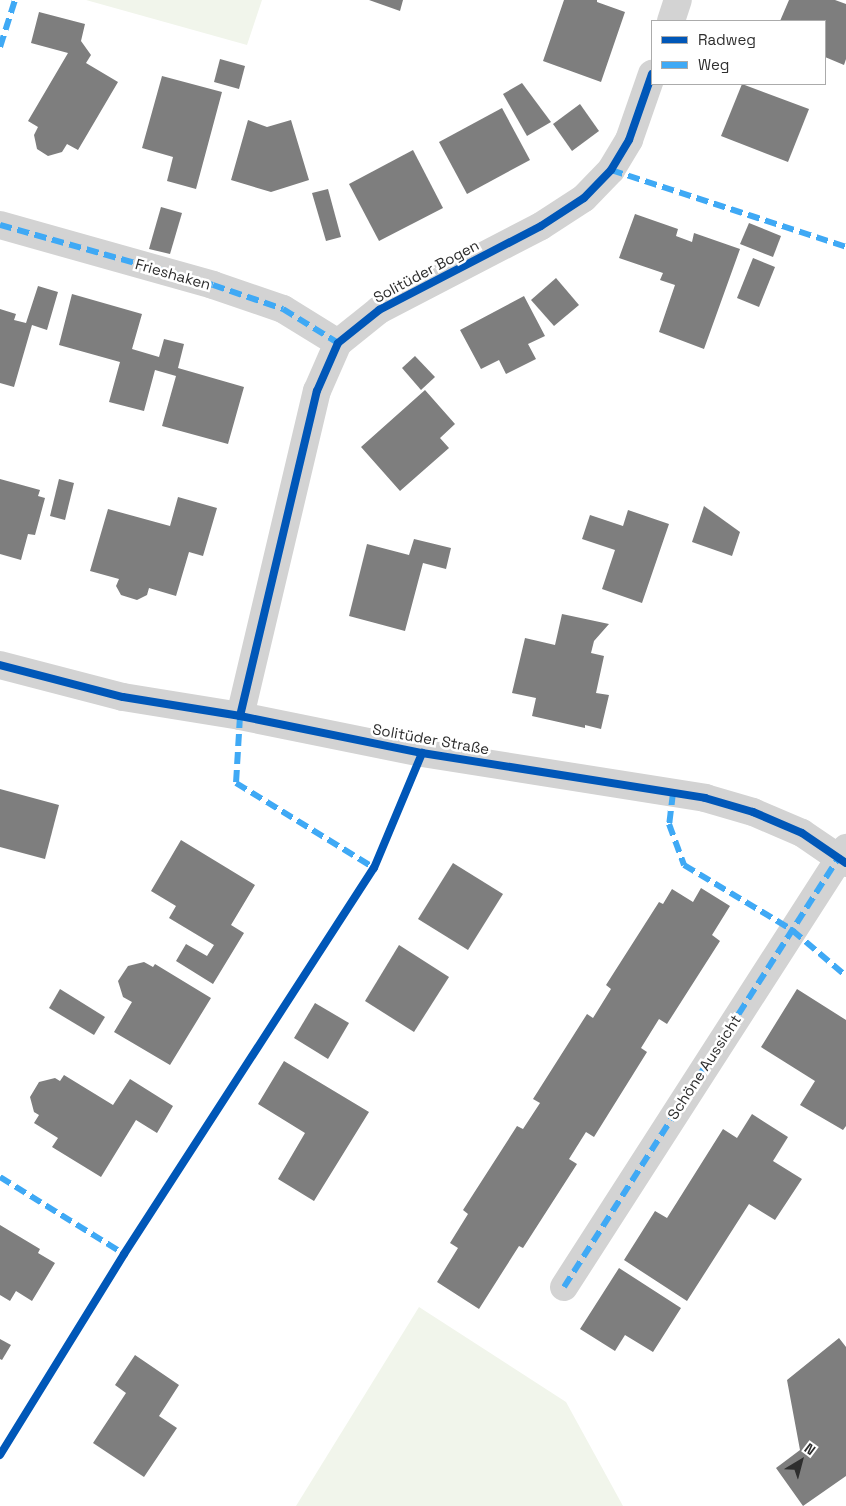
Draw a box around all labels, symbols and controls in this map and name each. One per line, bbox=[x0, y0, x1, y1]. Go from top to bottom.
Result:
legend bbox=[651, 20, 826, 85]
text: Radweg bbox=[698, 30, 756, 49]
text: Weg bbox=[698, 55, 729, 74]
street label: Solitüder Bogen bbox=[370, 236, 482, 306]
street label: Frieshaken bbox=[133, 255, 213, 293]
street label: Solitüder Straße bbox=[371, 720, 491, 758]
street label: Schöne Aussicht bbox=[663, 1011, 745, 1123]
north arrow bbox=[776, 1436, 826, 1486]
text: N bbox=[801, 1439, 819, 1459]

